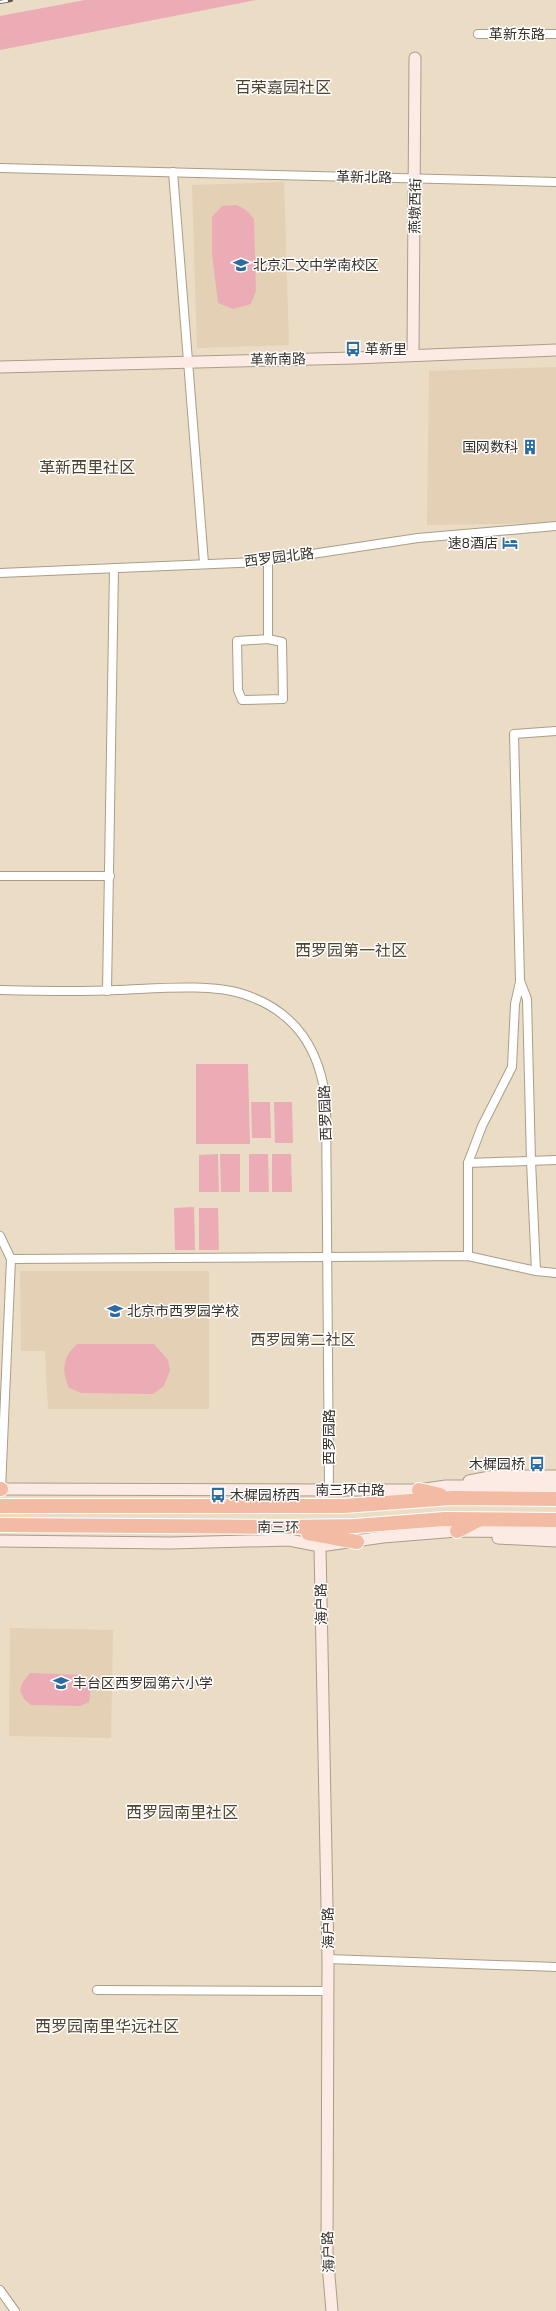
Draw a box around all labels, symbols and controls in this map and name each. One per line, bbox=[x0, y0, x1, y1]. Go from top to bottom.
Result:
street label: 革新东路 bbox=[489, 25, 545, 42]
district label: 百荣嘉园社区 bbox=[235, 77, 331, 96]
street label: 革新北路 bbox=[336, 168, 392, 185]
street label: 燕墩西街 bbox=[406, 178, 423, 234]
school or university icon: 北京汇文中学南校区 bbox=[232, 256, 250, 274]
place label: 北京汇文中学南校区 bbox=[253, 256, 379, 273]
bus stop icon: 革新里 bbox=[344, 340, 362, 358]
place label: 革新里 bbox=[365, 340, 407, 357]
street label: 革新南路 bbox=[250, 350, 306, 367]
place label: 国网数科 bbox=[462, 438, 518, 455]
building icon: 国网数科 bbox=[521, 438, 539, 456]
district label: 革新西里社区 bbox=[39, 457, 135, 476]
place label: 速8酒店 bbox=[448, 534, 498, 551]
hotel icon: 速8酒店 bbox=[501, 534, 519, 552]
street label: 西罗园北路 bbox=[243, 544, 315, 569]
district label: 西罗园第一社区 bbox=[295, 940, 407, 959]
street label: 西罗园路 bbox=[315, 1085, 334, 1141]
school or university icon: 北京市西罗园学校 bbox=[106, 1302, 124, 1320]
place label: 北京市西罗园学校 bbox=[127, 1302, 239, 1319]
district label: 西罗园第二社区 bbox=[250, 1330, 356, 1348]
street label: 西罗园路 bbox=[320, 1409, 337, 1465]
place label: 木樨园桥 bbox=[469, 1455, 525, 1472]
bus stop icon: 木樨园桥 bbox=[528, 1455, 546, 1473]
street label: 南三环中路 bbox=[315, 1481, 385, 1498]
bus stop icon: 木樨园桥西 bbox=[209, 1486, 227, 1504]
place label: 木樨园桥西 bbox=[230, 1486, 300, 1503]
street label: 南三环 bbox=[257, 1518, 299, 1535]
street label: 海户路 bbox=[312, 1583, 329, 1625]
school or university icon: 丰台区西罗园第六小学 bbox=[52, 1674, 70, 1692]
place label: 丰台区西罗园第六小学 bbox=[73, 1674, 213, 1691]
district label: 西罗园南里社区 bbox=[126, 1802, 238, 1821]
street label: 海户路 bbox=[319, 1907, 336, 1949]
district label: 西罗园南里华远社区 bbox=[35, 2016, 179, 2035]
street label: 海户路 bbox=[318, 2231, 337, 2273]

